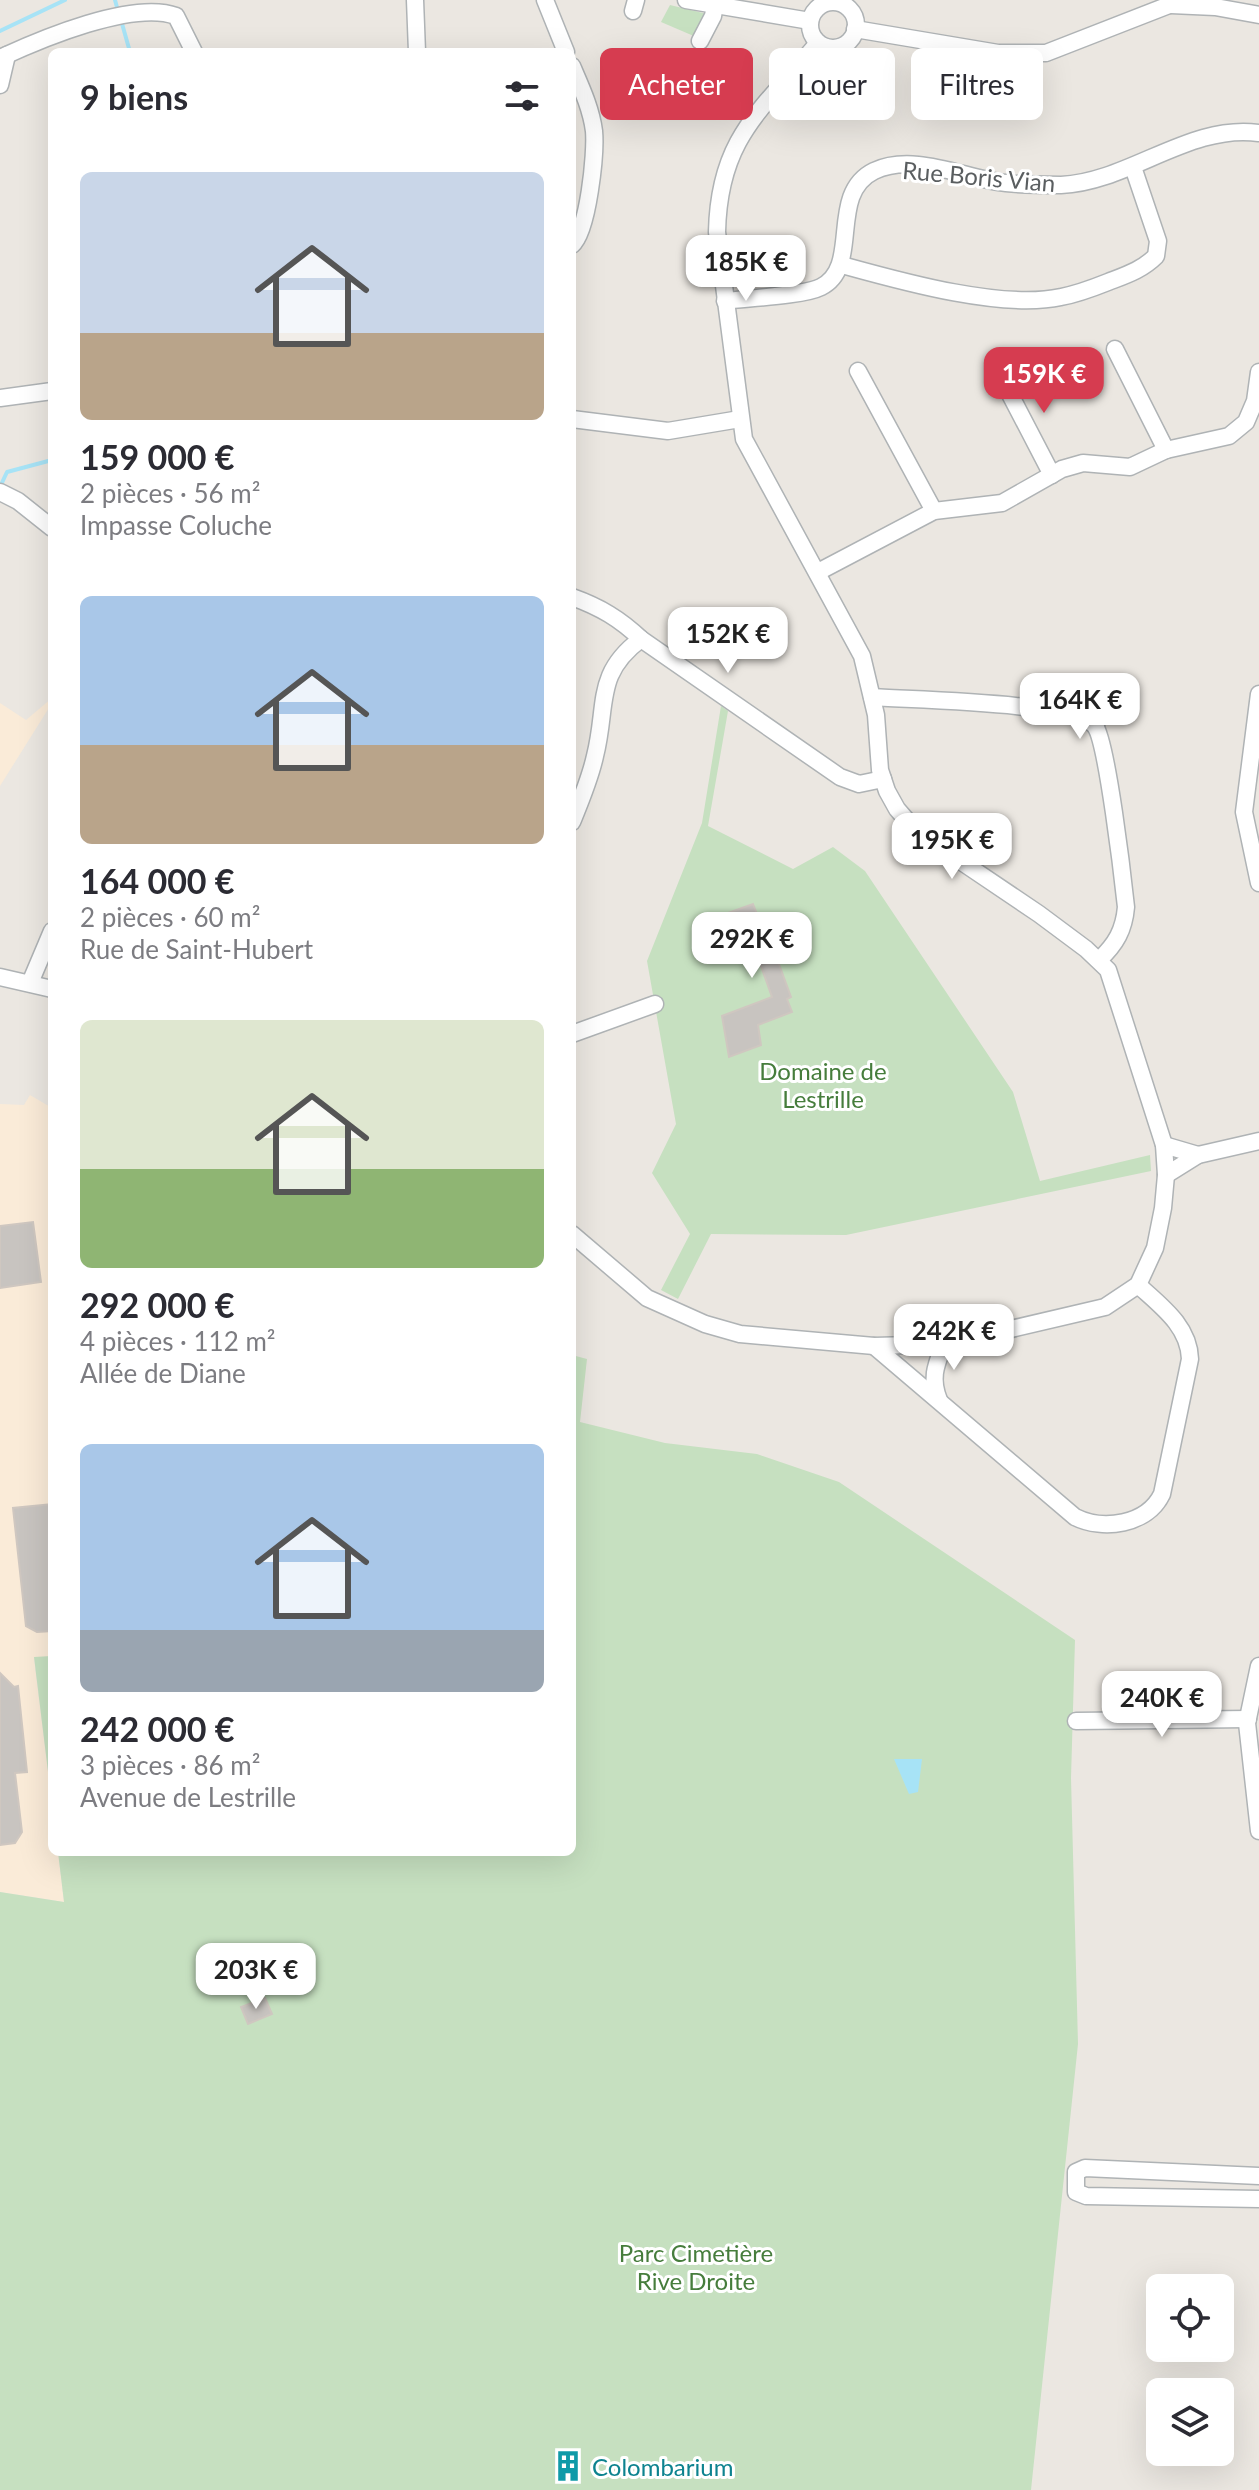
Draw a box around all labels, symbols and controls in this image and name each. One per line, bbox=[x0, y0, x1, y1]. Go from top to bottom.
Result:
chip: Acheter bbox=[600, 48, 753, 120]
chip: Louer bbox=[769, 48, 895, 120]
chip: Filtres bbox=[911, 48, 1043, 120]
icon: filters bbox=[500, 74, 544, 118]
text: 9 biens bbox=[80, 76, 188, 117]
street label: Rue Boris Vian bbox=[901, 155, 1057, 197]
icon: home bbox=[240, 224, 384, 368]
pin: 185K € bbox=[681, 235, 811, 303]
text: 185K € bbox=[704, 245, 788, 277]
pin: 159K € bbox=[979, 347, 1109, 415]
text: 159K € bbox=[1002, 357, 1086, 389]
text: 159 000 € bbox=[80, 436, 235, 477]
text: 2 pièces · 56 m² bbox=[80, 477, 260, 509]
text: Impasse Coluche bbox=[80, 509, 272, 541]
pin: 152K € bbox=[663, 607, 793, 675]
text: 152K € bbox=[686, 617, 770, 649]
icon: home bbox=[240, 648, 384, 792]
pin: 164K € bbox=[1015, 673, 1145, 741]
text: 164K € bbox=[1038, 683, 1122, 715]
pin: 195K € bbox=[887, 813, 1017, 881]
text: 195K € bbox=[910, 823, 994, 855]
text: 164 000 € bbox=[80, 860, 235, 901]
text: 2 pièces · 60 m² bbox=[80, 901, 260, 933]
pin: 292K € bbox=[687, 912, 817, 980]
text: 292K € bbox=[710, 922, 794, 954]
text: Rue de Saint-Hubert bbox=[80, 933, 313, 965]
park label: Domaine de Lestrille bbox=[759, 1056, 887, 1113]
icon: home bbox=[240, 1072, 384, 1216]
text: 292 000 € bbox=[80, 1284, 235, 1325]
pin: 242K € bbox=[889, 1304, 1019, 1372]
text: 242K € bbox=[912, 1314, 996, 1346]
text: 4 pièces · 112 m² bbox=[80, 1325, 275, 1357]
text: Allée de Diane bbox=[80, 1357, 246, 1389]
icon: home bbox=[240, 1496, 384, 1640]
pin: 240K € bbox=[1097, 1671, 1227, 1739]
text: 240K € bbox=[1120, 1681, 1204, 1713]
text: 242 000 € bbox=[80, 1708, 235, 1749]
text: 3 pièces · 86 m² bbox=[80, 1749, 260, 1781]
text: Avenue de Lestrille bbox=[80, 1781, 296, 1813]
pin: 203K € bbox=[191, 1943, 321, 2011]
text: 203K € bbox=[214, 1953, 298, 1985]
park label: Parc Cimetière Rive Droite bbox=[619, 2238, 773, 2295]
map controls bbox=[1146, 2274, 1234, 2466]
button: locate bbox=[1146, 2274, 1234, 2362]
button: layers bbox=[1146, 2378, 1234, 2466]
building icon: Colombarium bbox=[551, 2449, 585, 2483]
place label: Colombarium bbox=[592, 2452, 733, 2481]

